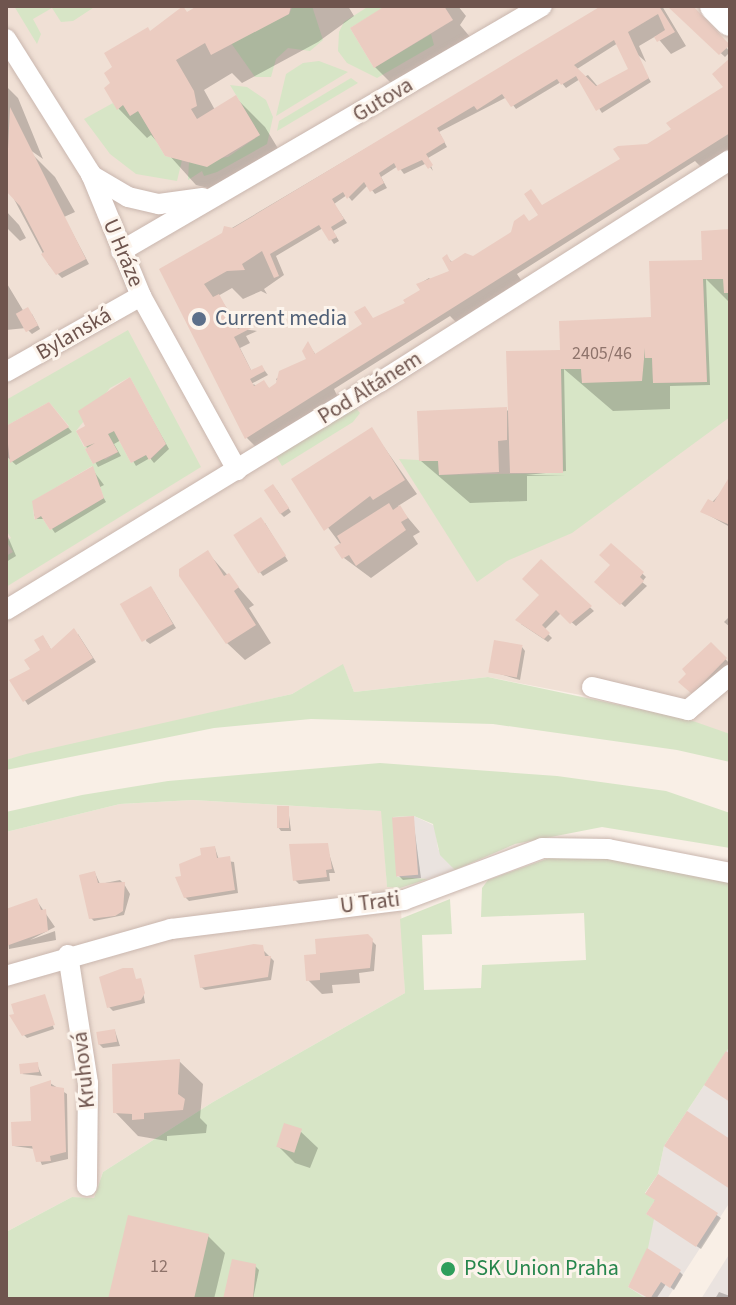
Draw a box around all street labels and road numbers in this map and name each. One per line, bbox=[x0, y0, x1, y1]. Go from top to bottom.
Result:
street label: Gutova bbox=[348, 72, 418, 128]
street label: U Hráze bbox=[97, 215, 149, 291]
street label: Bylanská bbox=[32, 302, 116, 366]
street label: Pod Altánem bbox=[313, 346, 427, 430]
street label: U Trati bbox=[339, 886, 401, 920]
street label: Kruhová bbox=[67, 1030, 101, 1110]

